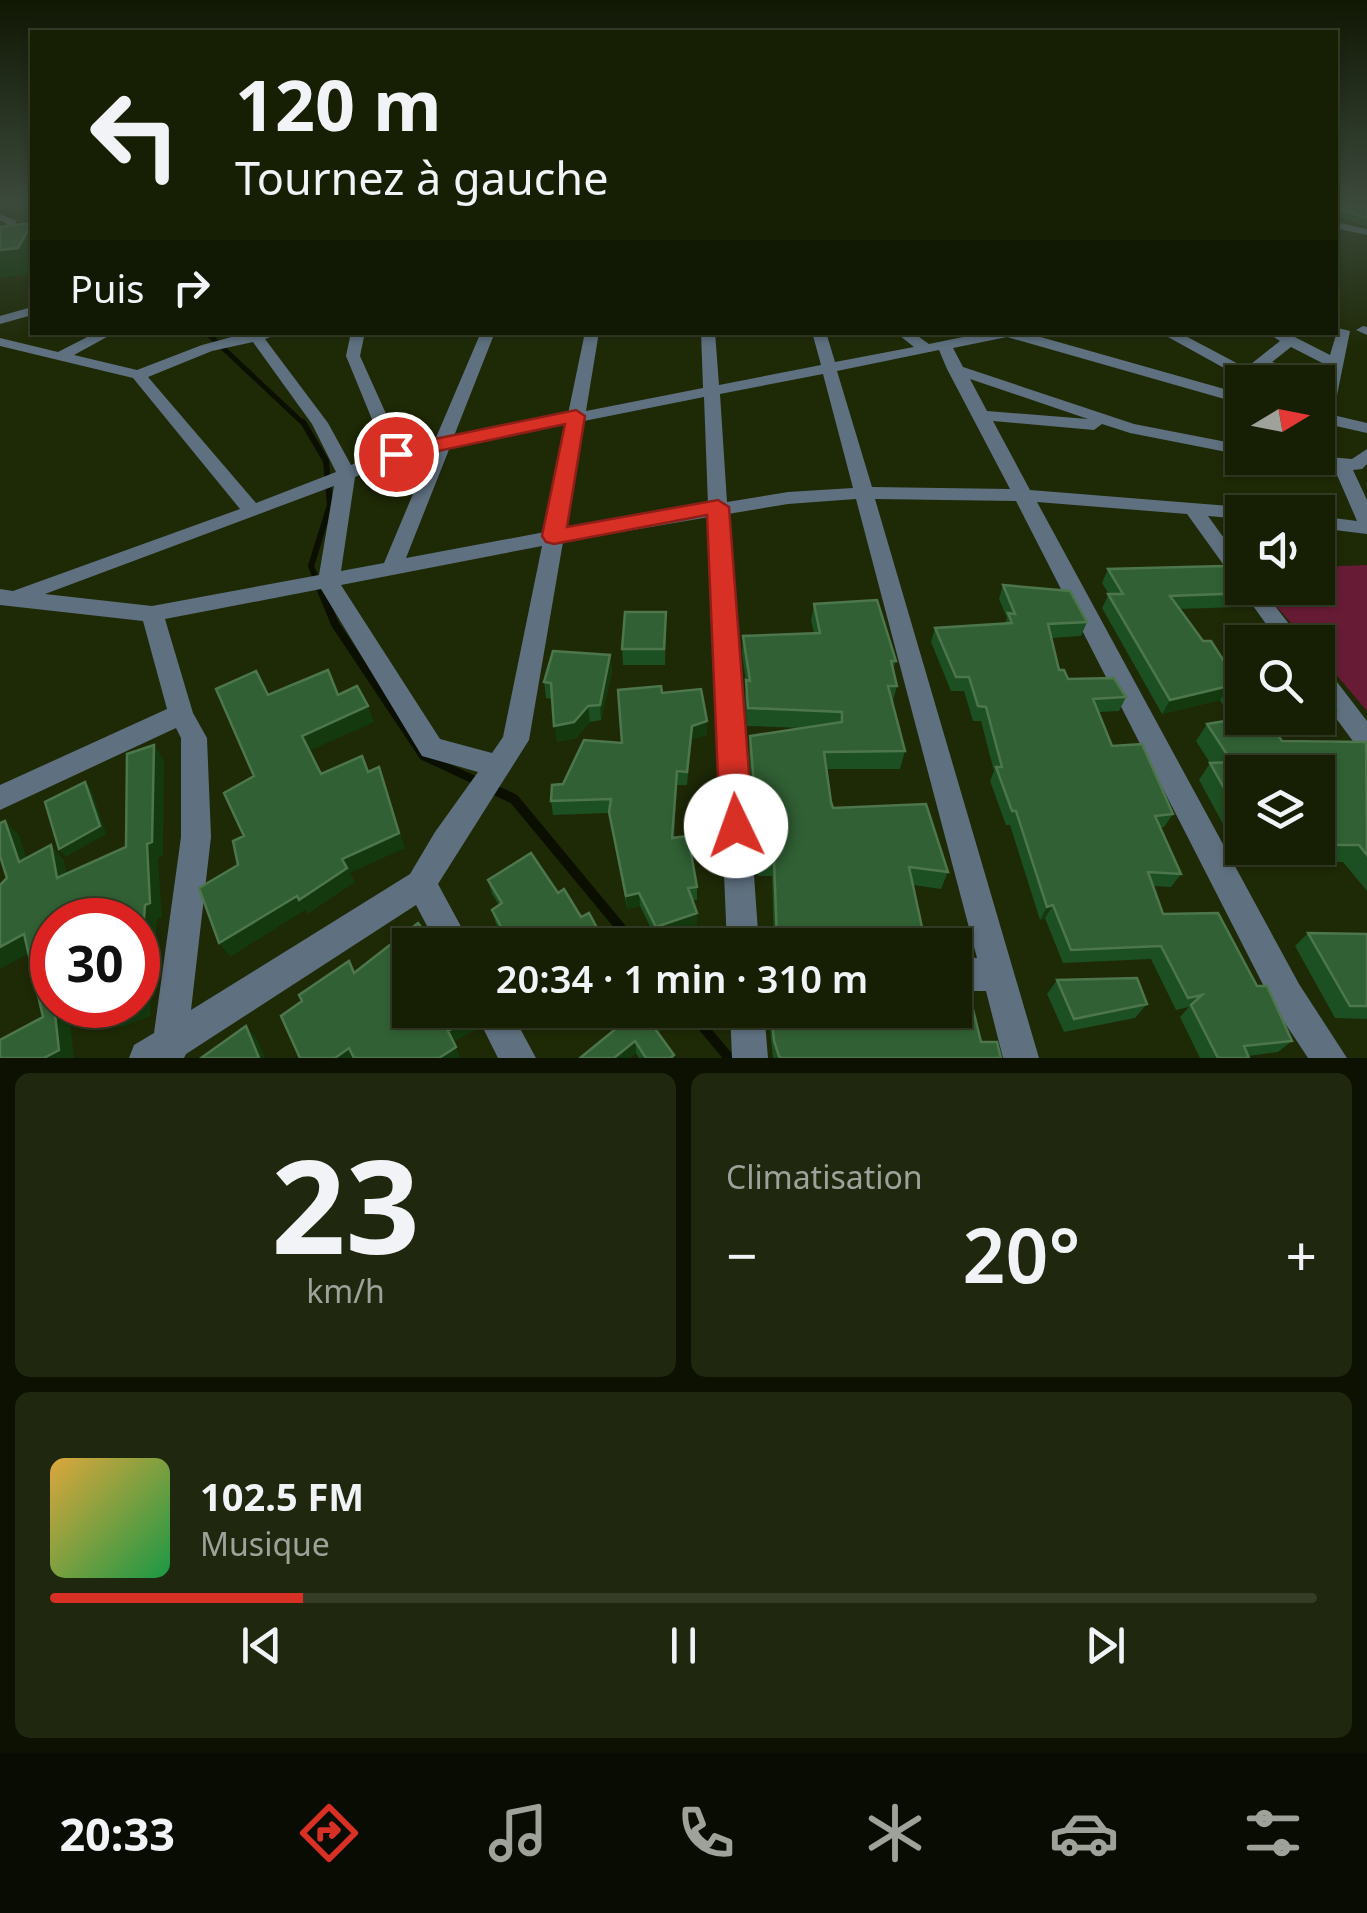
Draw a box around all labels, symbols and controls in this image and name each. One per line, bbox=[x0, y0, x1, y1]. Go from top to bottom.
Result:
text: 120 m bbox=[235, 56, 442, 152]
icon: left bbox=[70, 70, 200, 200]
text: Tournez à gauche bbox=[235, 147, 609, 208]
icon: right bbox=[164, 260, 219, 315]
text: Puis bbox=[70, 262, 144, 314]
north arrow bbox=[1225, 365, 1335, 475]
map controls bbox=[1225, 365, 1335, 865]
pin bbox=[354, 412, 439, 497]
icon: arrive bbox=[369, 427, 424, 482]
button: sound bbox=[1225, 495, 1335, 605]
button: search bbox=[1225, 625, 1335, 735]
button: layers bbox=[1225, 755, 1335, 865]
position arrow bbox=[684, 774, 788, 878]
speed limit sign: 30 bbox=[30, 898, 160, 1028]
text: 20:34 · 1 min · 310 m bbox=[496, 952, 868, 1004]
text: 23 bbox=[271, 1115, 420, 1292]
text: Climatisation bbox=[726, 1155, 923, 1198]
text: 20° bbox=[963, 1203, 1080, 1305]
text: − bbox=[726, 1217, 757, 1292]
text: + bbox=[1286, 1217, 1317, 1292]
text: km/h bbox=[306, 1269, 385, 1312]
text: 102.5 FM bbox=[200, 1470, 364, 1522]
text: Musique bbox=[200, 1522, 330, 1565]
icon: previous bbox=[234, 1618, 289, 1673]
icon: pause bbox=[656, 1618, 711, 1673]
icon: next bbox=[1078, 1618, 1133, 1673]
icon: directions bbox=[294, 1798, 364, 1868]
icon: music bbox=[483, 1798, 553, 1868]
icon: phone bbox=[671, 1798, 741, 1868]
icon: climate bbox=[860, 1798, 930, 1868]
icon: car bbox=[1049, 1798, 1119, 1868]
icon: filters bbox=[1238, 1798, 1308, 1868]
text: 20:33 bbox=[59, 1803, 175, 1864]

